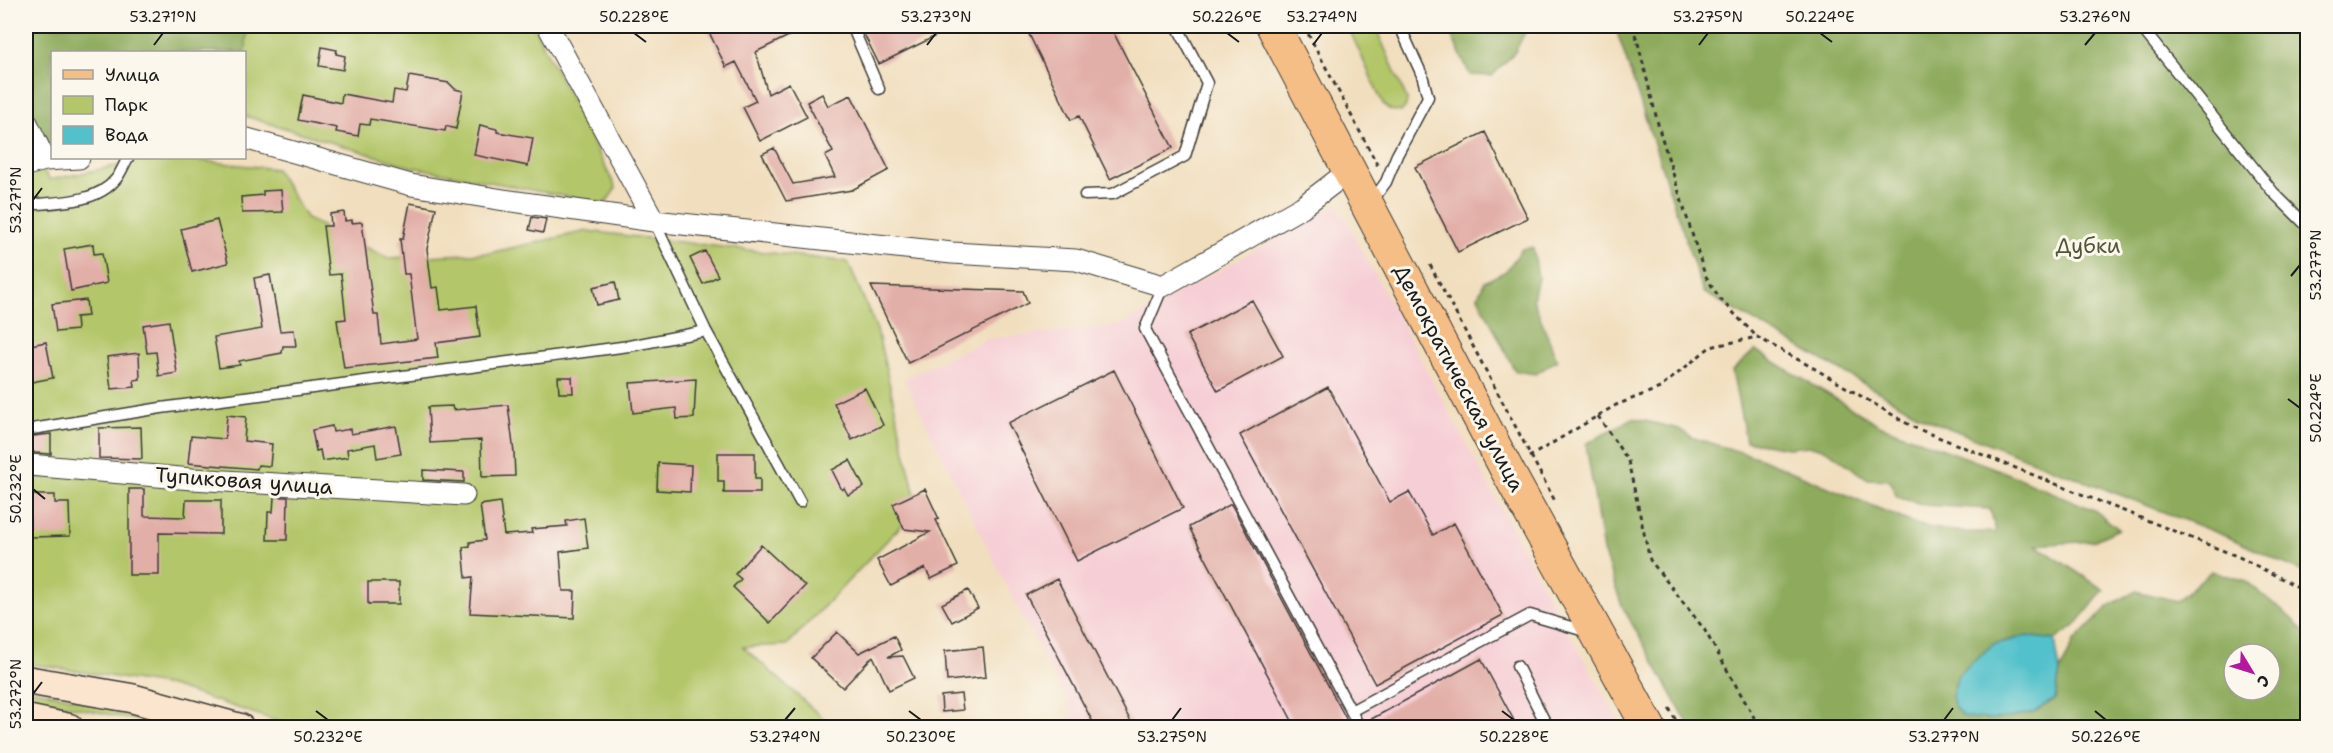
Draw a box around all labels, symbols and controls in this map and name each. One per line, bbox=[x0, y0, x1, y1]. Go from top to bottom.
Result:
text: 53.271°N bbox=[130, 7, 196, 27]
text: 50.228°E bbox=[599, 7, 669, 27]
text: 53.273°N bbox=[901, 7, 971, 27]
text: 50.226°E bbox=[1192, 7, 1262, 27]
text: 53.274°N bbox=[1286, 7, 1358, 27]
text: 53.275°N bbox=[1673, 7, 1743, 27]
text: 50.224°E bbox=[1785, 7, 1855, 27]
text: 53.276°N bbox=[2059, 7, 2131, 27]
legend bbox=[51, 51, 246, 159]
text: Улица bbox=[105, 63, 159, 87]
text: Парк bbox=[105, 93, 148, 117]
text: Вода bbox=[105, 123, 148, 147]
text: 53.271°N bbox=[6, 167, 26, 233]
text: 53.277°N bbox=[2306, 230, 2326, 300]
park label: Дубки bbox=[2055, 232, 2121, 260]
street label: Демократическая улица bbox=[1387, 259, 1531, 497]
text: 50.224°E bbox=[2306, 373, 2326, 443]
text: 50.232°E bbox=[6, 454, 26, 524]
street label: Тупиковая улица bbox=[154, 461, 334, 501]
north arrow bbox=[2222, 642, 2282, 702]
text: 53.272°N bbox=[6, 659, 26, 729]
text: С bbox=[2252, 671, 2275, 691]
text: 50.232°E bbox=[293, 727, 363, 747]
text: 53.274°N bbox=[749, 727, 821, 747]
text: 50.230°E bbox=[886, 727, 956, 747]
text: 53.275°N bbox=[1137, 727, 1207, 747]
text: 50.228°E bbox=[1479, 727, 1549, 747]
text: 53.277°N bbox=[1909, 727, 1979, 747]
text: 50.226°E bbox=[2071, 727, 2141, 747]

